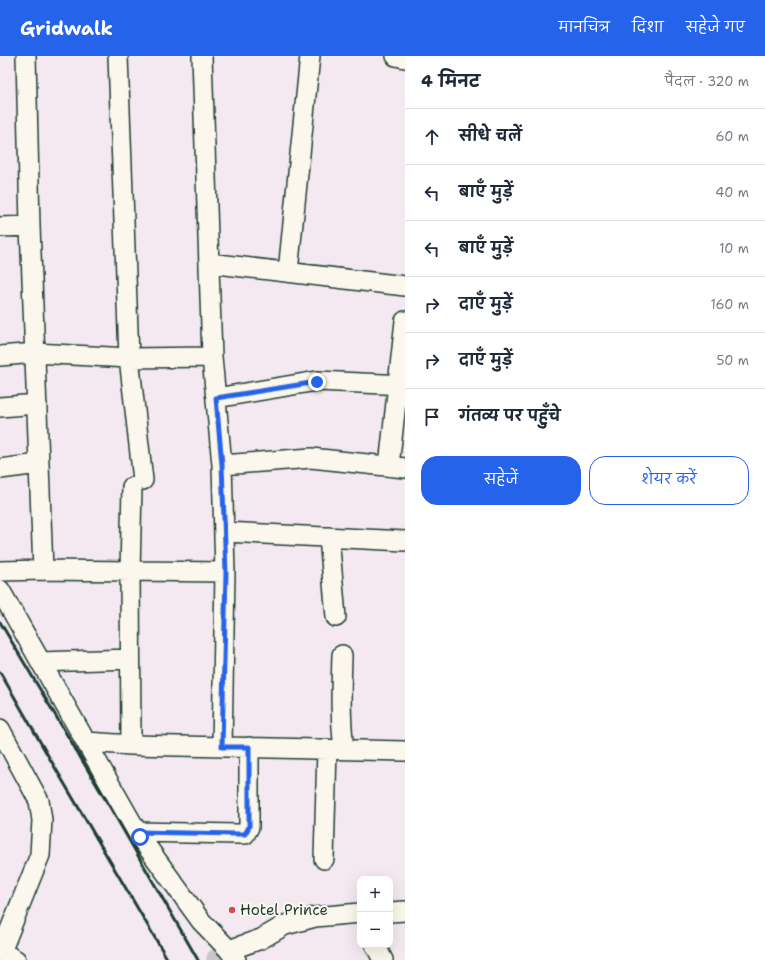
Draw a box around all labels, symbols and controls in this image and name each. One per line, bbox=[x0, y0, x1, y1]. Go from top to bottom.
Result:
text: Gridwalk bbox=[20, 16, 113, 41]
text: मानचित्र bbox=[559, 18, 610, 36]
text: दिशा bbox=[632, 18, 664, 36]
text: सहेजे गए bbox=[686, 18, 745, 36]
text: 4 मिनट bbox=[421, 70, 480, 92]
text: पैदल · 320 m bbox=[665, 73, 749, 90]
icon: ahead bbox=[421, 126, 443, 148]
text: सीधे चलें bbox=[459, 126, 522, 146]
text: 60 m bbox=[716, 128, 749, 145]
icon: left bbox=[421, 182, 443, 204]
text: बाएँ मुड़ें bbox=[459, 182, 513, 202]
text: 40 m bbox=[715, 184, 749, 201]
icon: left bbox=[421, 238, 443, 260]
text: बाएँ मुड़ें bbox=[459, 238, 513, 258]
text: 10 m bbox=[719, 240, 749, 257]
icon: right bbox=[421, 294, 443, 316]
text: दाएँ मुड़ें bbox=[459, 294, 513, 314]
text: 160 m bbox=[711, 296, 749, 313]
icon: right bbox=[421, 350, 443, 372]
text: दाएँ मुड़ें bbox=[459, 350, 513, 370]
text: 50 m bbox=[716, 352, 749, 369]
route end bbox=[308, 373, 326, 391]
icon: arrive bbox=[421, 406, 443, 428]
text: गंतव्य पर पहुँचे bbox=[459, 406, 561, 426]
button: सहेजें bbox=[421, 456, 581, 505]
button: शेयर करें bbox=[589, 456, 749, 505]
route start bbox=[131, 828, 149, 846]
map controls bbox=[357, 876, 393, 948]
button: + bbox=[357, 876, 393, 912]
place label: Hotel Prince bbox=[240, 900, 328, 920]
marker: Hotel Prince bbox=[227, 905, 237, 915]
button: − bbox=[357, 912, 393, 948]

